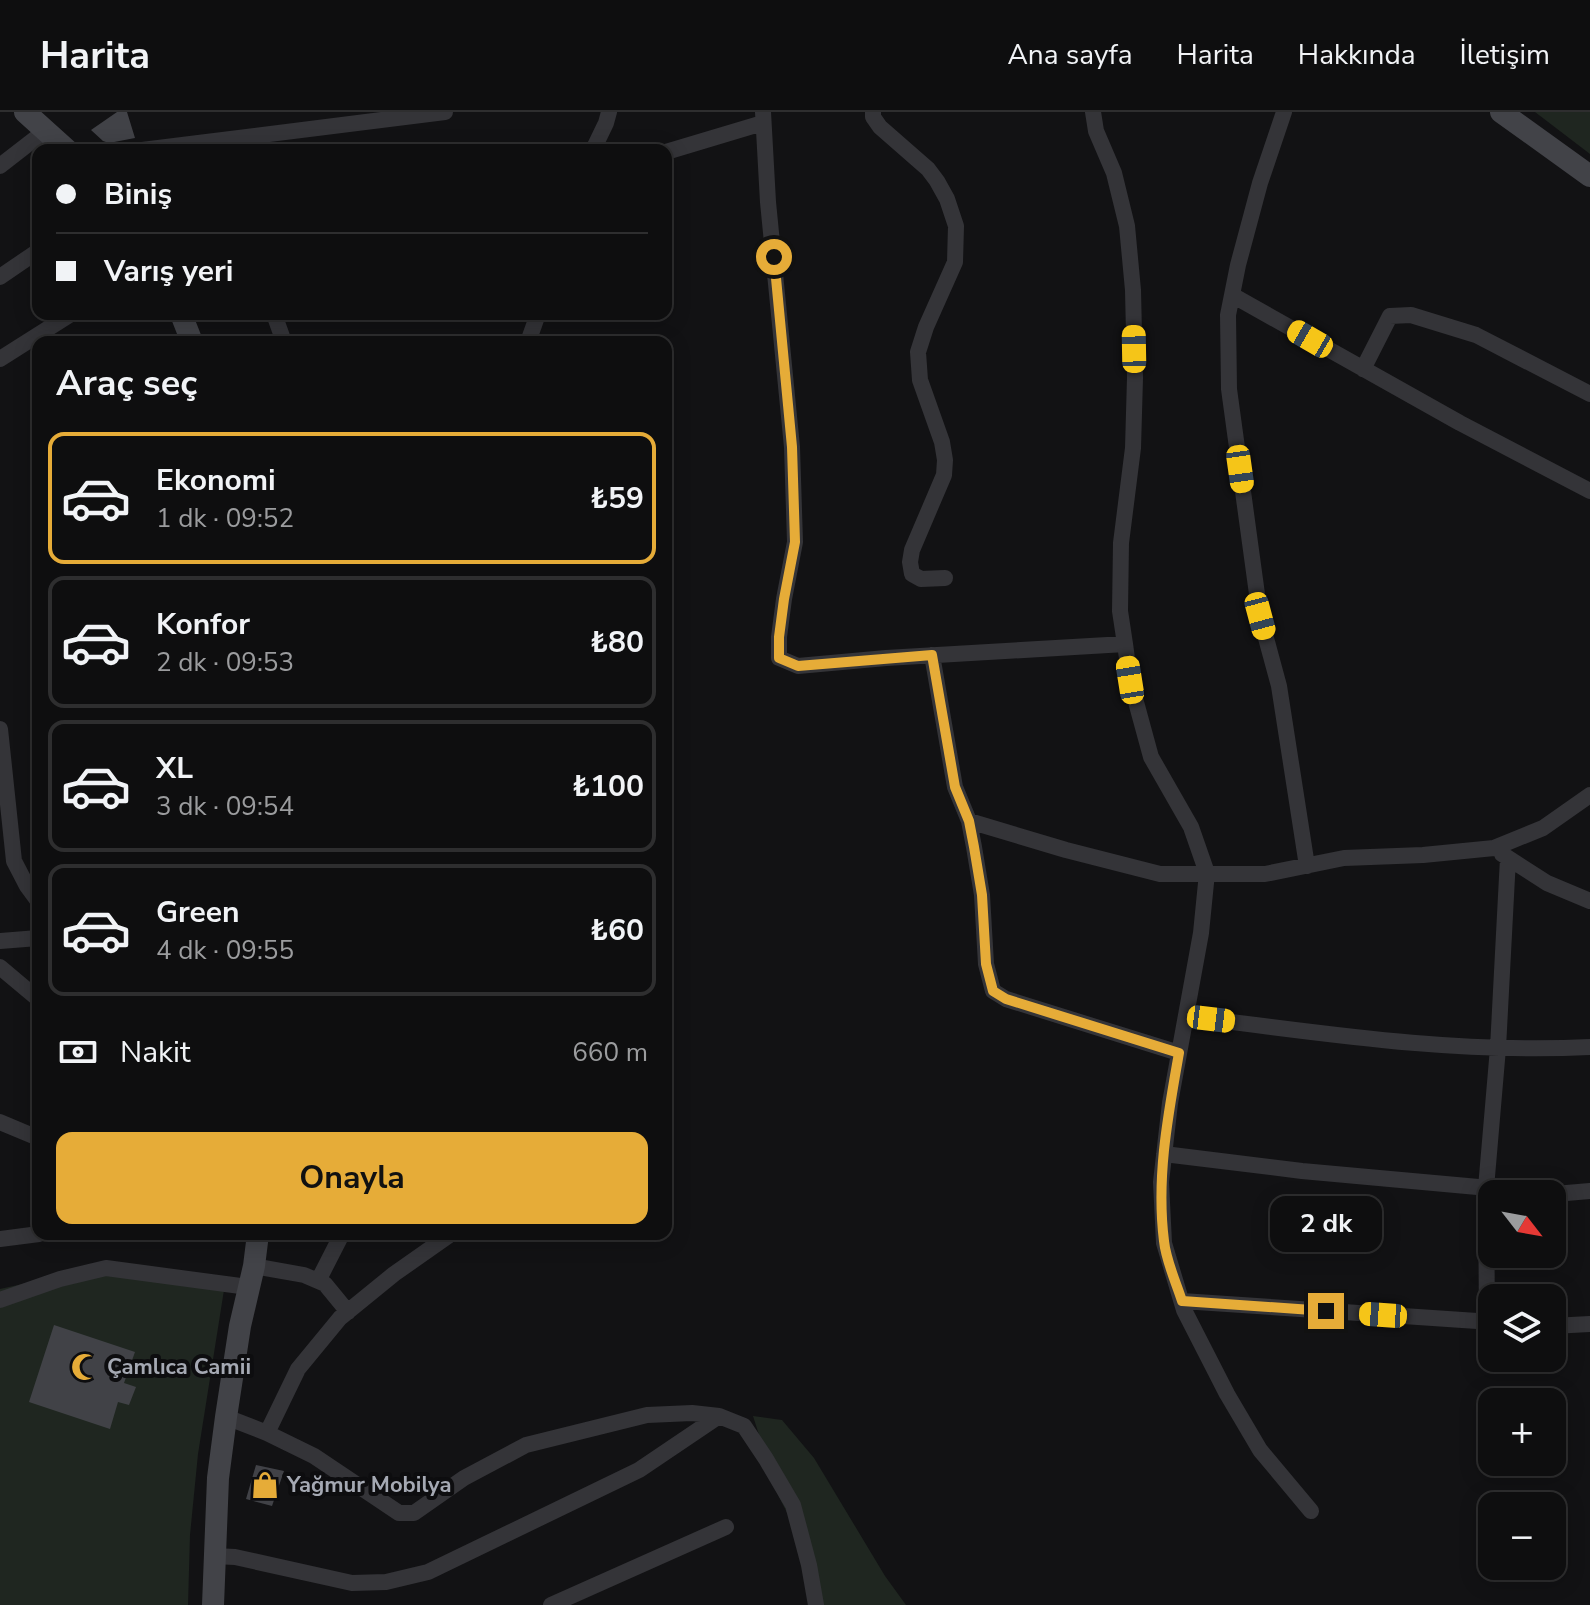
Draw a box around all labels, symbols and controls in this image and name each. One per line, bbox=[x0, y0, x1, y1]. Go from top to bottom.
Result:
text: Harita bbox=[40, 30, 150, 81]
text: Ana sayfa bbox=[1007, 36, 1133, 74]
text: Harita bbox=[1177, 36, 1254, 74]
text: Hakkında bbox=[1298, 36, 1416, 74]
text: İletişim bbox=[1460, 36, 1550, 74]
text: Biniş bbox=[104, 174, 172, 215]
route start bbox=[756, 239, 792, 275]
text: Varış yeri bbox=[104, 251, 233, 292]
car bbox=[1283, 317, 1337, 361]
car bbox=[1122, 325, 1146, 373]
text: Araç seç bbox=[56, 359, 197, 408]
car bbox=[1225, 444, 1255, 494]
text: Ekonomi bbox=[156, 460, 276, 501]
icon: car bbox=[60, 462, 132, 534]
text: ₺59 bbox=[590, 478, 644, 519]
text: 1 dk · 09:52 bbox=[156, 501, 294, 536]
car bbox=[1242, 590, 1278, 642]
text: Konfor bbox=[156, 604, 250, 645]
icon: car bbox=[60, 606, 132, 678]
text: ₺80 bbox=[590, 622, 644, 663]
text: 2 dk · 09:53 bbox=[156, 645, 294, 680]
car bbox=[1114, 654, 1146, 706]
text: XL bbox=[156, 748, 193, 789]
icon: car bbox=[60, 750, 132, 822]
text: ₺100 bbox=[572, 766, 644, 807]
text: 3 dk · 09:54 bbox=[156, 789, 294, 824]
text: Green bbox=[156, 892, 240, 933]
icon: car bbox=[60, 894, 132, 966]
text: ₺60 bbox=[590, 910, 644, 951]
text: 4 dk · 09:55 bbox=[156, 933, 294, 968]
car bbox=[1186, 1004, 1236, 1034]
icon: cash bbox=[56, 1030, 100, 1074]
text: Nakit bbox=[120, 1032, 191, 1073]
text: 660 m bbox=[572, 1035, 648, 1070]
button: Onayla bbox=[56, 1132, 648, 1224]
north arrow bbox=[1478, 1180, 1566, 1268]
map controls bbox=[1478, 1180, 1566, 1580]
callout: 2 dk bbox=[1270, 1195, 1382, 1251]
text: 2 dk bbox=[1300, 1206, 1352, 1241]
button: layers bbox=[1478, 1284, 1566, 1372]
route end bbox=[1308, 1293, 1344, 1329]
car bbox=[1358, 1301, 1408, 1329]
mosque icon: Çamlıca Camii bbox=[70, 1352, 100, 1382]
place label: Çamlıca Camii bbox=[107, 1352, 251, 1382]
button: + bbox=[1478, 1388, 1566, 1476]
shop icon: Yağmur Mobilya bbox=[250, 1470, 280, 1500]
place label: Yağmur Mobilya bbox=[286, 1470, 452, 1500]
button: − bbox=[1478, 1492, 1566, 1580]

